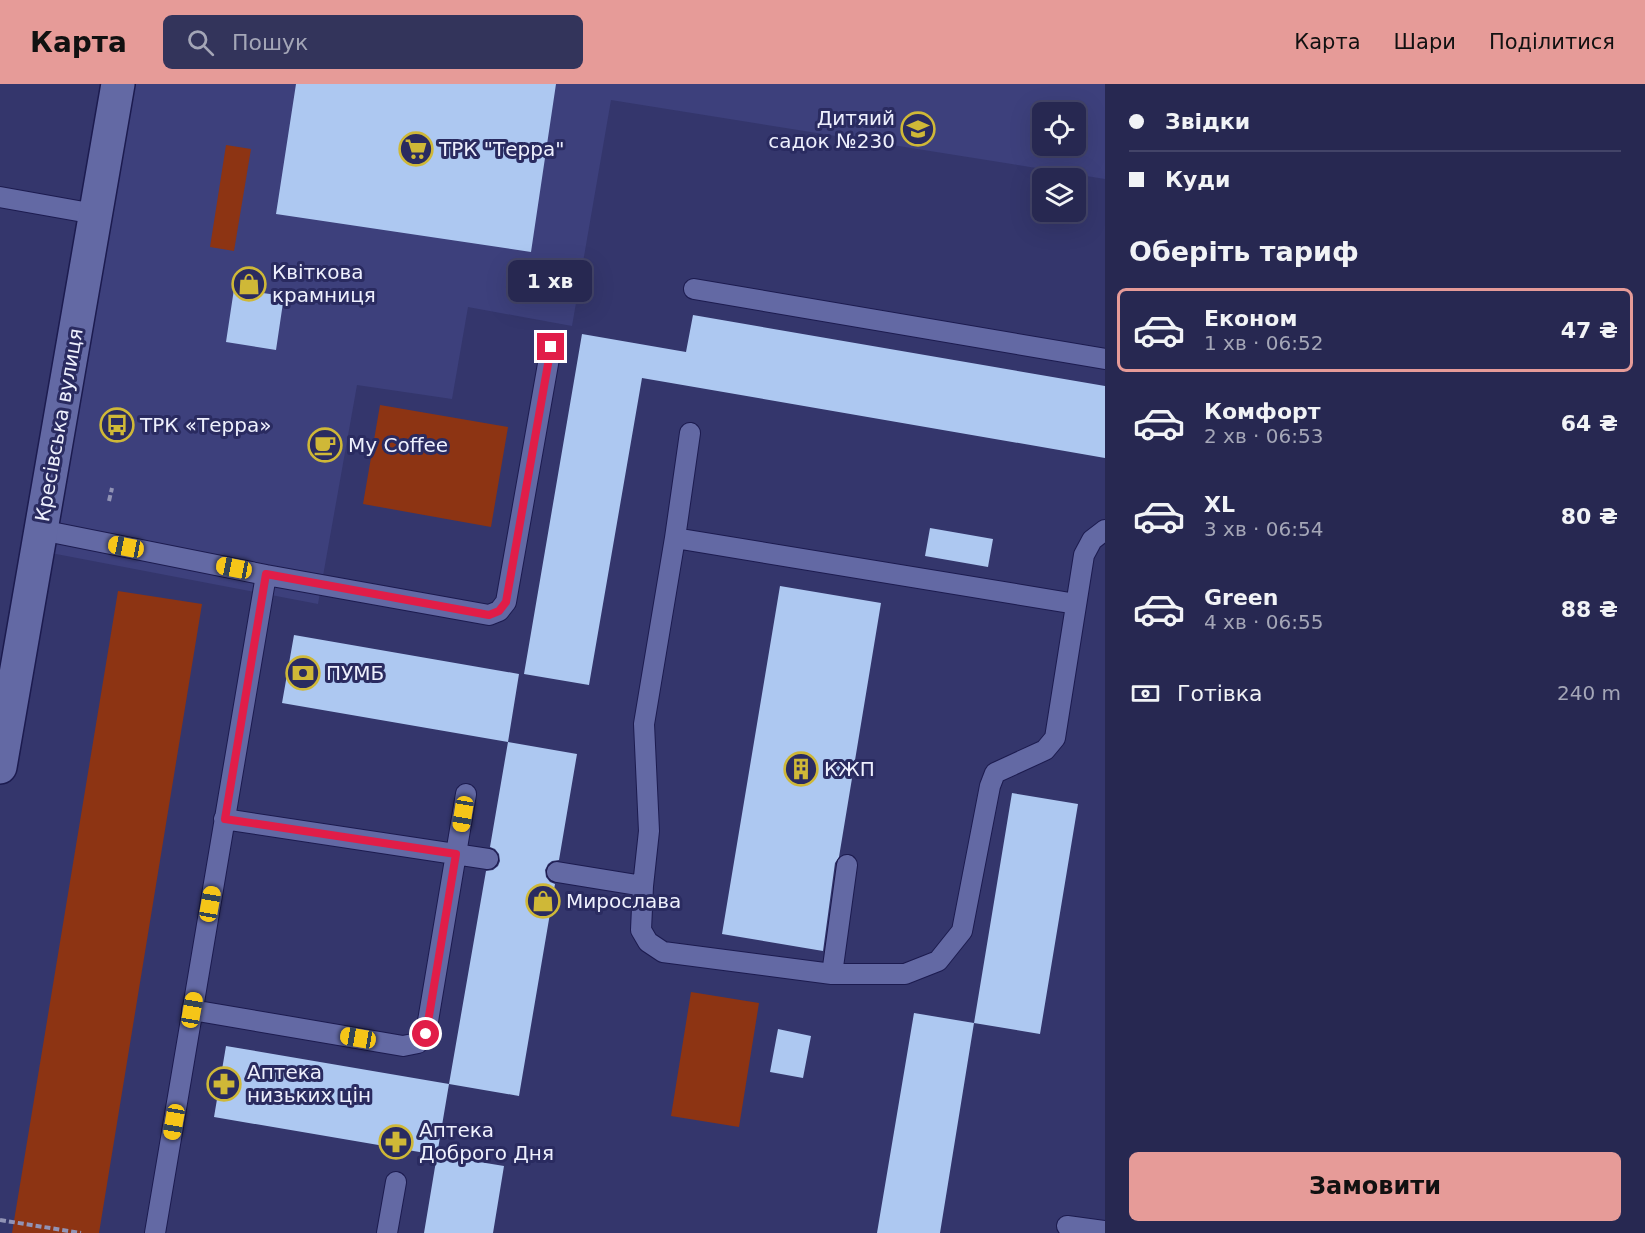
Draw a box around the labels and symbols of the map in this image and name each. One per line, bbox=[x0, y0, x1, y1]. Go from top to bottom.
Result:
place label: Дитяий садок №230 bbox=[768, 106, 895, 153]
school or university icon: Дитяий садок №230 bbox=[900, 111, 936, 147]
supermarket icon: ТРК "Терра" bbox=[398, 131, 434, 167]
place label: ТРК "Терра" bbox=[438, 137, 564, 161]
place label: Квіткова крамниця bbox=[272, 260, 376, 307]
callout: 1 хв bbox=[509, 260, 593, 302]
shop icon: Квіткова крамниця bbox=[231, 266, 267, 302]
street label: Кресівська вулиця bbox=[30, 326, 88, 524]
route end bbox=[537, 333, 564, 360]
bus stop icon: ТРК «Терра» bbox=[99, 407, 135, 443]
place label: ТРК «Терра» bbox=[139, 413, 271, 437]
cafe icon: My Coffee bbox=[307, 427, 343, 463]
place label: My Coffee bbox=[348, 433, 448, 457]
car bbox=[107, 535, 145, 559]
car bbox=[215, 556, 253, 580]
bank icon: ПУМБ bbox=[285, 655, 321, 691]
place label: ПУМБ bbox=[326, 661, 384, 685]
building icon: КЖП bbox=[783, 751, 819, 787]
place label: КЖП bbox=[824, 757, 875, 781]
car bbox=[451, 795, 475, 833]
shop icon: Мирослава bbox=[525, 883, 561, 919]
car bbox=[198, 885, 222, 923]
place label: Мирослава bbox=[566, 889, 681, 913]
car bbox=[180, 991, 204, 1029]
route start bbox=[412, 1020, 439, 1047]
car bbox=[339, 1026, 377, 1050]
place label: Аптека низьких цін bbox=[247, 1060, 371, 1107]
pharmacy icon: Аптека низьких цін bbox=[206, 1066, 242, 1102]
car bbox=[162, 1103, 186, 1141]
place label: Аптека Доброго Дня bbox=[419, 1118, 554, 1165]
pharmacy icon: Аптека Доброго Дня bbox=[378, 1124, 414, 1160]

